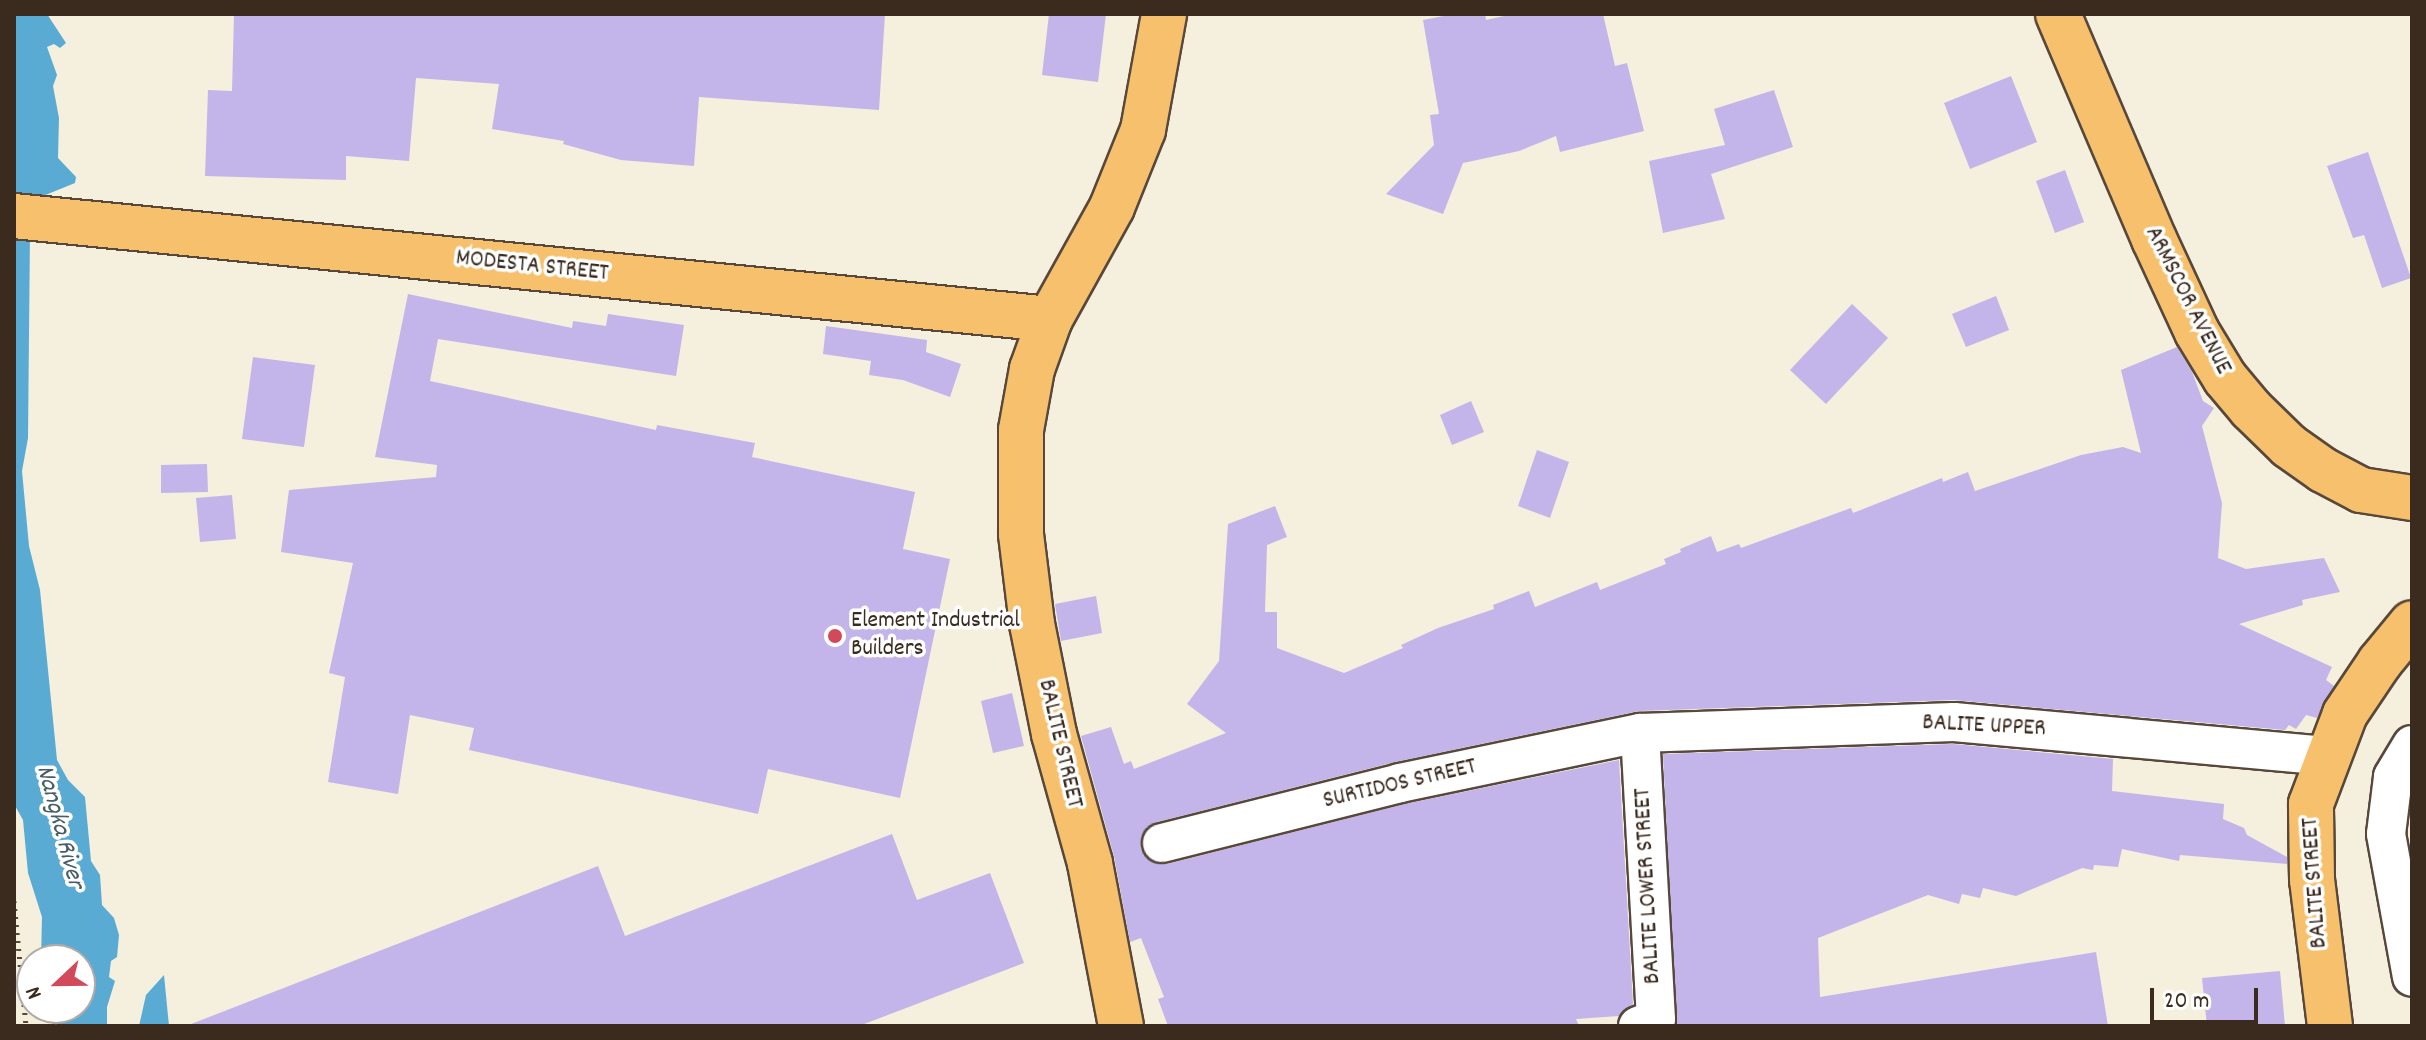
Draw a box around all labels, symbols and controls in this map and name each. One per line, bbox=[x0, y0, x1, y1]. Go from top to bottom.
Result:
street label: ARMSCOR AVENUE bbox=[2137, 222, 2237, 380]
street label: MODESTA STREET bbox=[454, 245, 610, 289]
place label: Element Industrial Builders bbox=[851, 608, 1020, 664]
marker: Element Industrial Builders bbox=[826, 627, 844, 645]
street label: BALITE STREET bbox=[1030, 677, 1088, 811]
street label: BALITE UPPER bbox=[1921, 709, 2047, 745]
street label: SURTIDOS STREET bbox=[1321, 753, 1479, 817]
water label: Nangka River bbox=[28, 762, 90, 892]
street label: BALITE LOWER STREET bbox=[1629, 787, 1669, 985]
street label: BALITE STREET bbox=[2297, 817, 2335, 949]
north arrow bbox=[16, 944, 96, 1024]
scale bar bbox=[2154, 972, 2262, 1022]
text: N bbox=[19, 982, 52, 1003]
text: 20 m bbox=[2164, 985, 2210, 1019]

